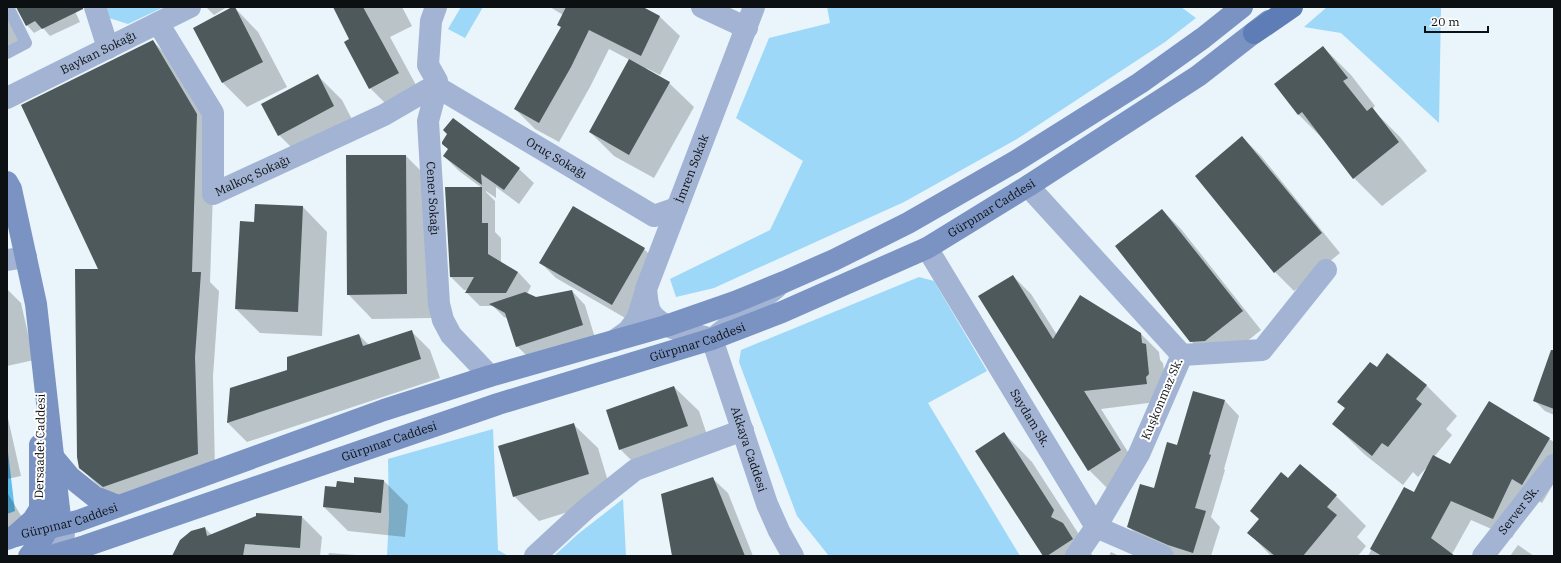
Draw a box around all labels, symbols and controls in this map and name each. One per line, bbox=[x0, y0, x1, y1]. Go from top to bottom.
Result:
scale bar bbox=[1425, 8, 1488, 34]
text: 20 m bbox=[1431, 14, 1460, 29]
street label: Baykan Sokağı bbox=[58, 27, 139, 77]
street label: İmren Sokak bbox=[672, 132, 712, 205]
street label: Oruç Sokağı bbox=[524, 134, 590, 182]
street label: Malkoç Sokağı bbox=[212, 151, 292, 199]
street label: Cener Sokağı bbox=[423, 161, 443, 236]
street label: Gürpınar Caddesi bbox=[945, 175, 1038, 240]
street label: Gürpınar Caddesi bbox=[648, 319, 747, 365]
street label: Kuşkonmaz Sk. bbox=[1138, 356, 1185, 442]
street label: Saydam Sk. bbox=[1007, 386, 1054, 450]
street label: Dersaadet Caddesi bbox=[31, 393, 48, 499]
street label: Akkaya Caddesi bbox=[728, 404, 770, 494]
street label: Gürpınar Caddesi bbox=[339, 418, 439, 464]
street label: Server Sk. bbox=[1495, 483, 1542, 537]
street label: Gürpınar Caddesi bbox=[20, 499, 120, 541]

